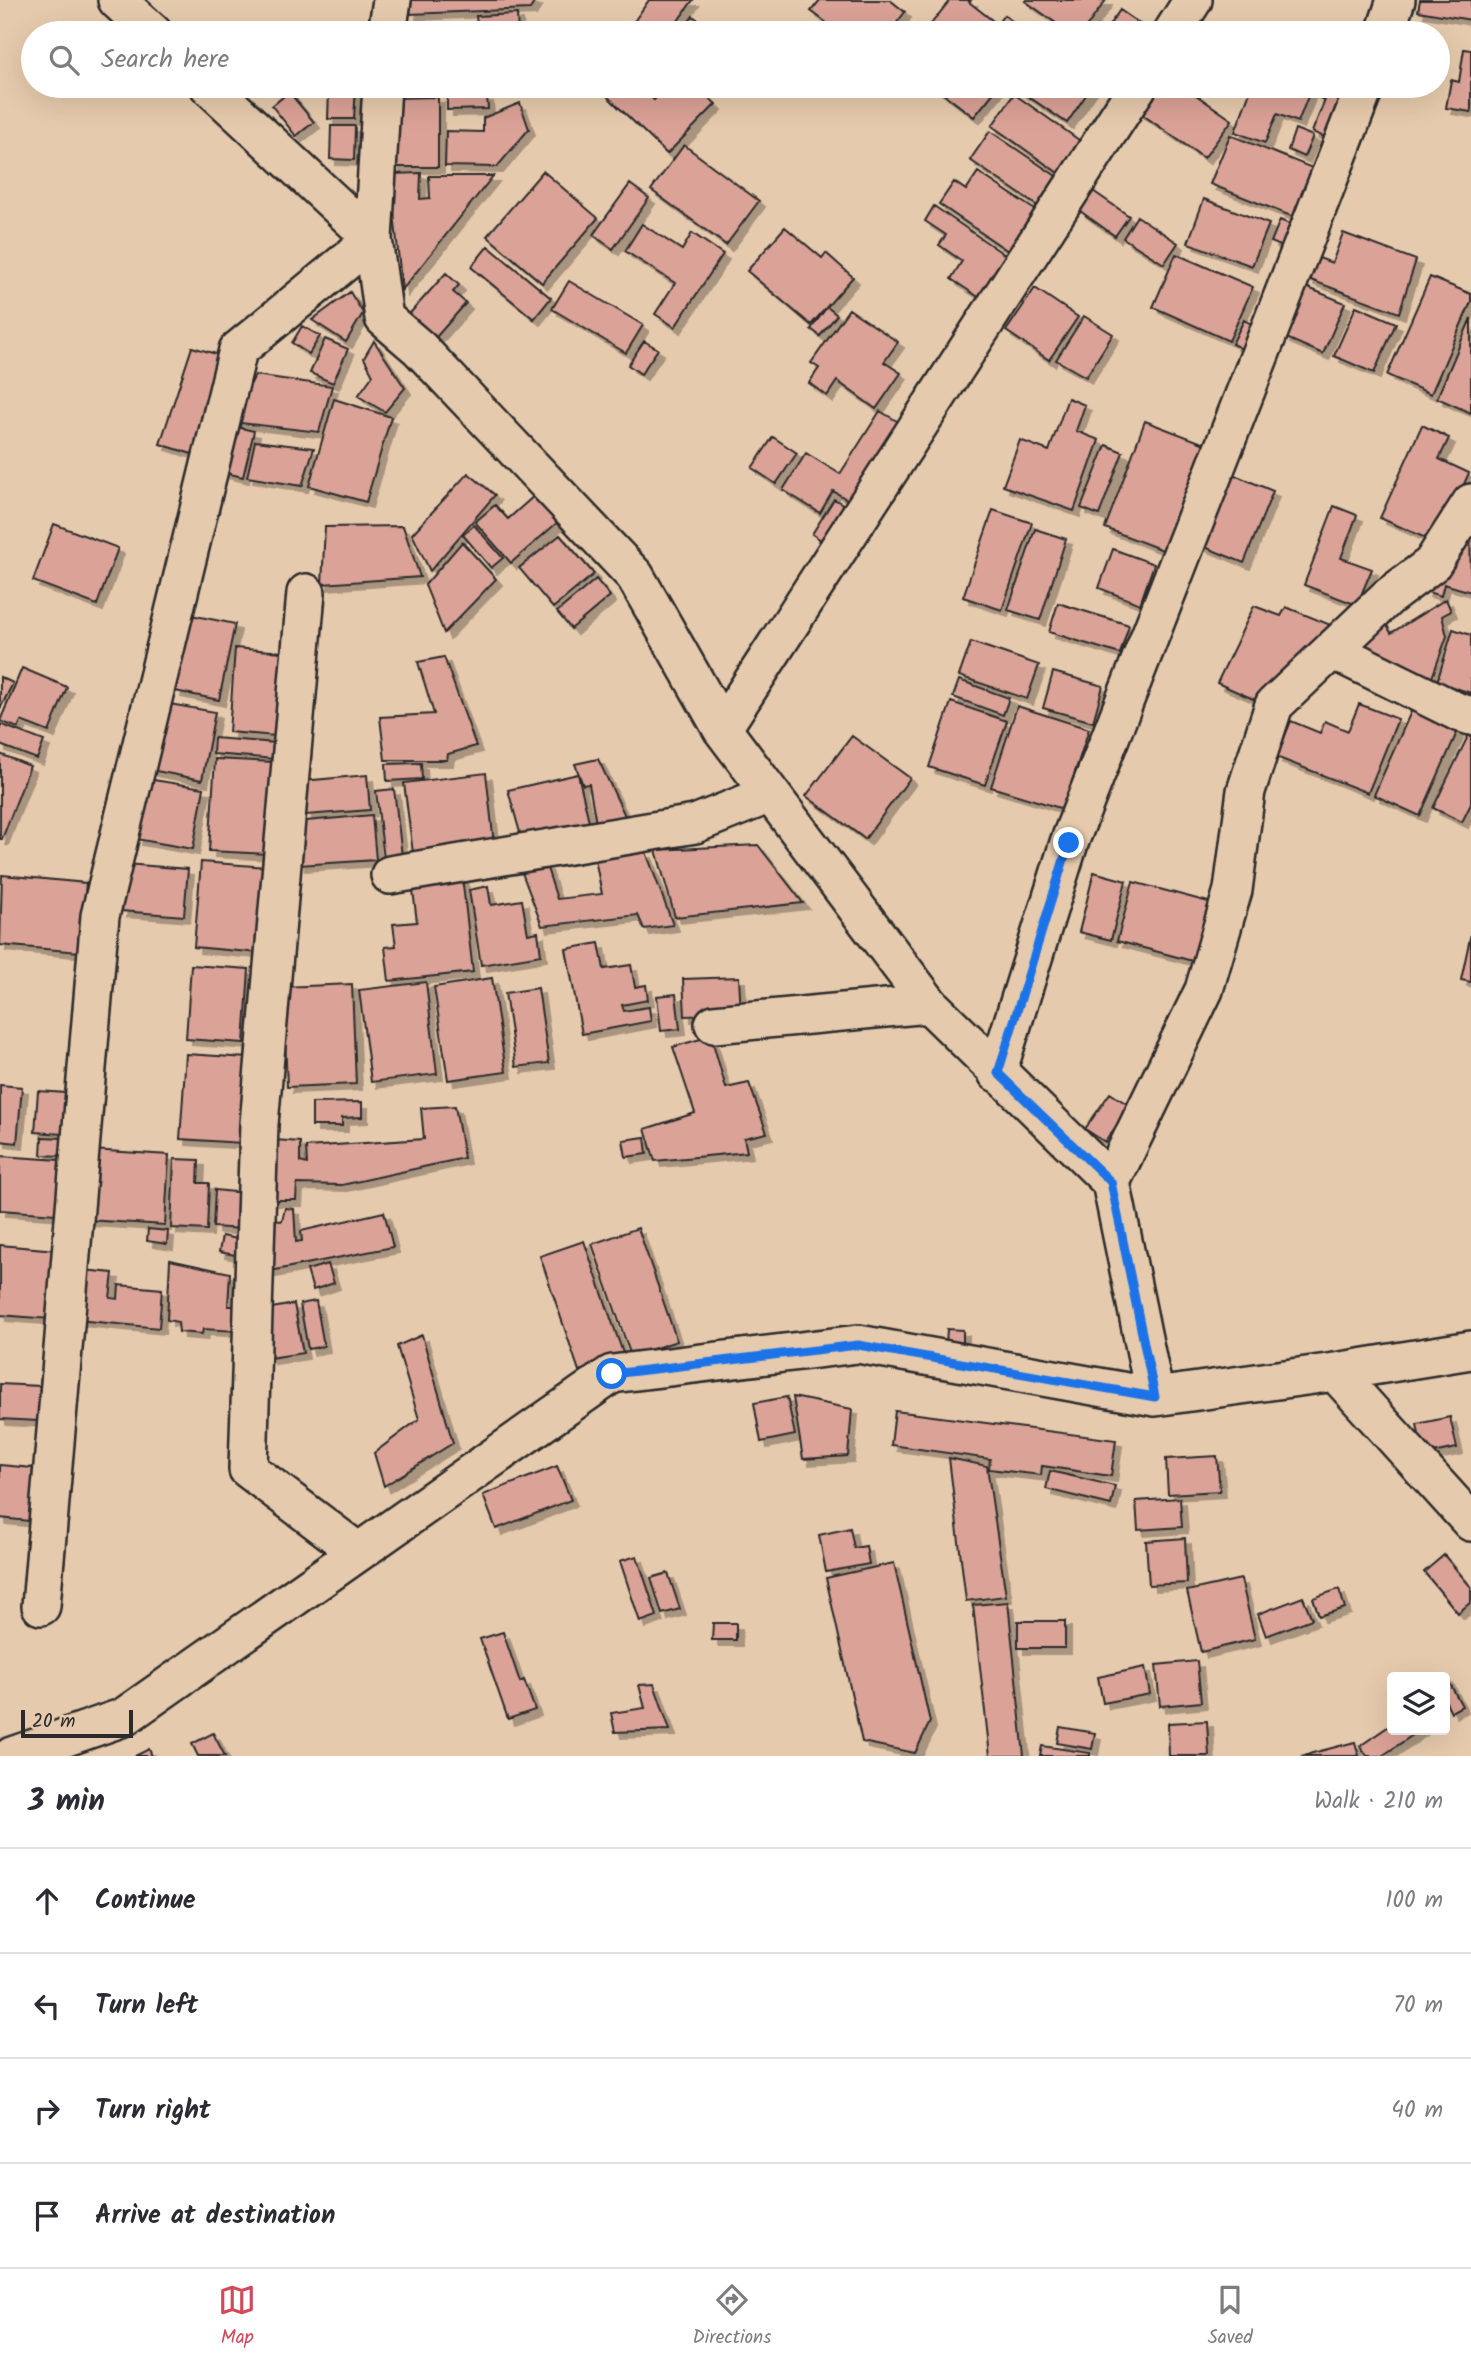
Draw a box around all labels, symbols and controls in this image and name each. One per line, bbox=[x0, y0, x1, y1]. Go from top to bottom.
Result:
search box bbox=[21, 21, 1450, 98]
text: Search here bbox=[101, 39, 229, 81]
icon: search bbox=[45, 41, 83, 79]
route end bbox=[1053, 827, 1084, 858]
route start bbox=[596, 1358, 627, 1389]
map controls bbox=[1387, 1672, 1450, 1735]
button: layers bbox=[1387, 1672, 1450, 1735]
scale bar bbox=[21, 1707, 133, 1739]
text: 20 m bbox=[32, 1707, 75, 1737]
text: 3 min bbox=[28, 1778, 105, 1826]
text: Walk · 210 m bbox=[1314, 1784, 1443, 1820]
text: Continue bbox=[95, 1880, 196, 1922]
icon: ahead bbox=[28, 1882, 66, 1920]
text: 100 m bbox=[1385, 1883, 1443, 1919]
text: Turn left bbox=[95, 1985, 198, 2027]
icon: left bbox=[28, 1987, 66, 2025]
text: 70 m bbox=[1393, 1988, 1443, 2024]
text: Turn right bbox=[95, 2090, 211, 2132]
icon: right bbox=[28, 2092, 66, 2130]
text: 40 m bbox=[1391, 2093, 1443, 2129]
text: Arrive at destination bbox=[95, 2195, 335, 2237]
icon: arrive bbox=[28, 2197, 66, 2235]
tab: Map bbox=[218, 2281, 256, 2353]
tab: Directions bbox=[693, 2281, 771, 2353]
tab: Saved bbox=[1208, 2281, 1253, 2353]

